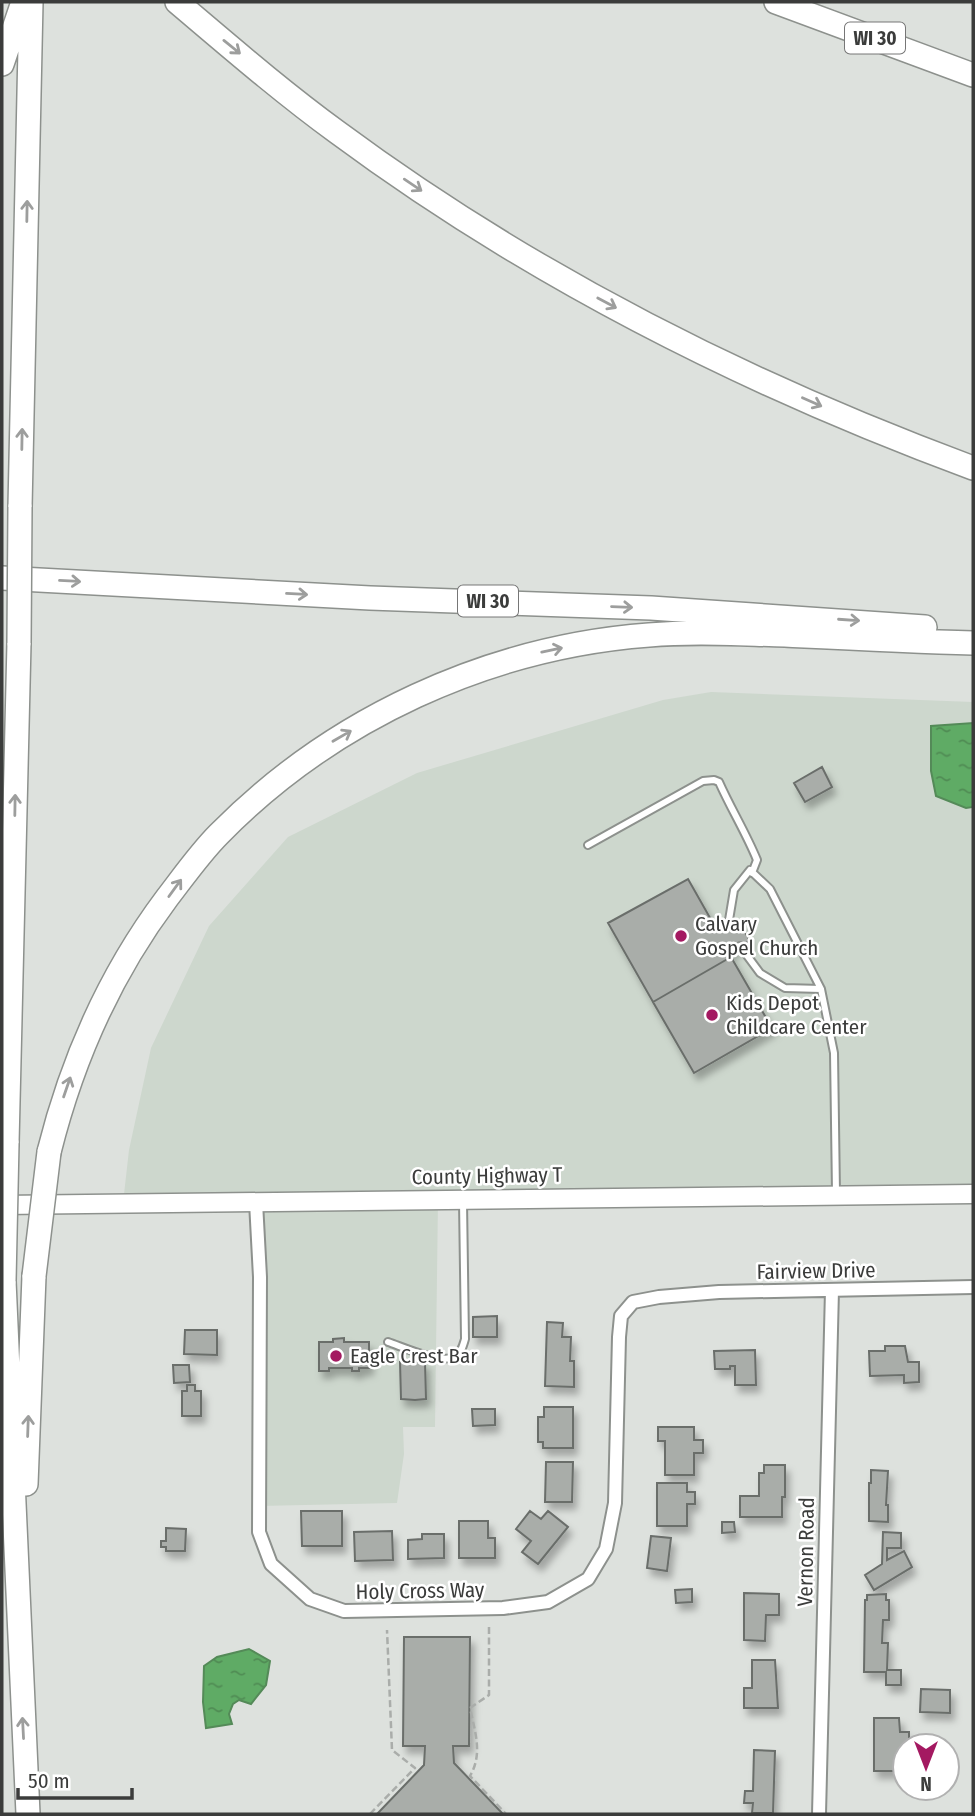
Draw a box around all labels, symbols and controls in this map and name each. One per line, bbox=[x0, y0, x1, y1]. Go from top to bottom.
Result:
road number: WI 30 bbox=[845, 22, 905, 54]
one-way arrow bbox=[223, 39, 241, 55]
one-way arrow bbox=[402, 179, 422, 193]
one-way arrow bbox=[20, 200, 34, 223]
one-way arrow bbox=[596, 297, 617, 311]
one-way arrow bbox=[801, 396, 822, 409]
one-way arrow bbox=[15, 427, 29, 450]
one-way arrow bbox=[58, 575, 81, 588]
road number: WI 30 bbox=[458, 586, 518, 616]
one-way arrow bbox=[285, 588, 308, 601]
one-way arrow bbox=[611, 600, 634, 613]
one-way arrow bbox=[838, 614, 860, 627]
one-way arrow bbox=[540, 642, 562, 655]
one-way arrow bbox=[332, 729, 352, 743]
one-way arrow bbox=[8, 794, 21, 817]
one-way arrow bbox=[168, 879, 182, 898]
place label: Calvary Gospel Church bbox=[695, 911, 818, 961]
marker: Calvary Gospel Church bbox=[673, 928, 689, 944]
place label: Kids Depot Childcare Center bbox=[726, 990, 867, 1040]
marker: Kids Depot Childcare Center bbox=[704, 1007, 720, 1023]
one-way arrow bbox=[62, 1076, 74, 1098]
street label: County Highway T bbox=[411, 1162, 563, 1190]
street label: Fairview Drive bbox=[756, 1257, 876, 1285]
place label: Eagle Crest Bar bbox=[350, 1343, 478, 1369]
marker: Eagle Crest Bar bbox=[328, 1348, 344, 1364]
one-way arrow bbox=[21, 1415, 35, 1438]
street label: Vernon Road bbox=[792, 1497, 820, 1607]
street label: Holy Cross Way bbox=[355, 1577, 485, 1605]
one-way arrow bbox=[16, 1717, 29, 1740]
north arrow bbox=[891, 1732, 961, 1802]
scale bar bbox=[18, 1756, 131, 1800]
text: 50 m bbox=[28, 1768, 70, 1794]
text: N bbox=[920, 1772, 932, 1795]

